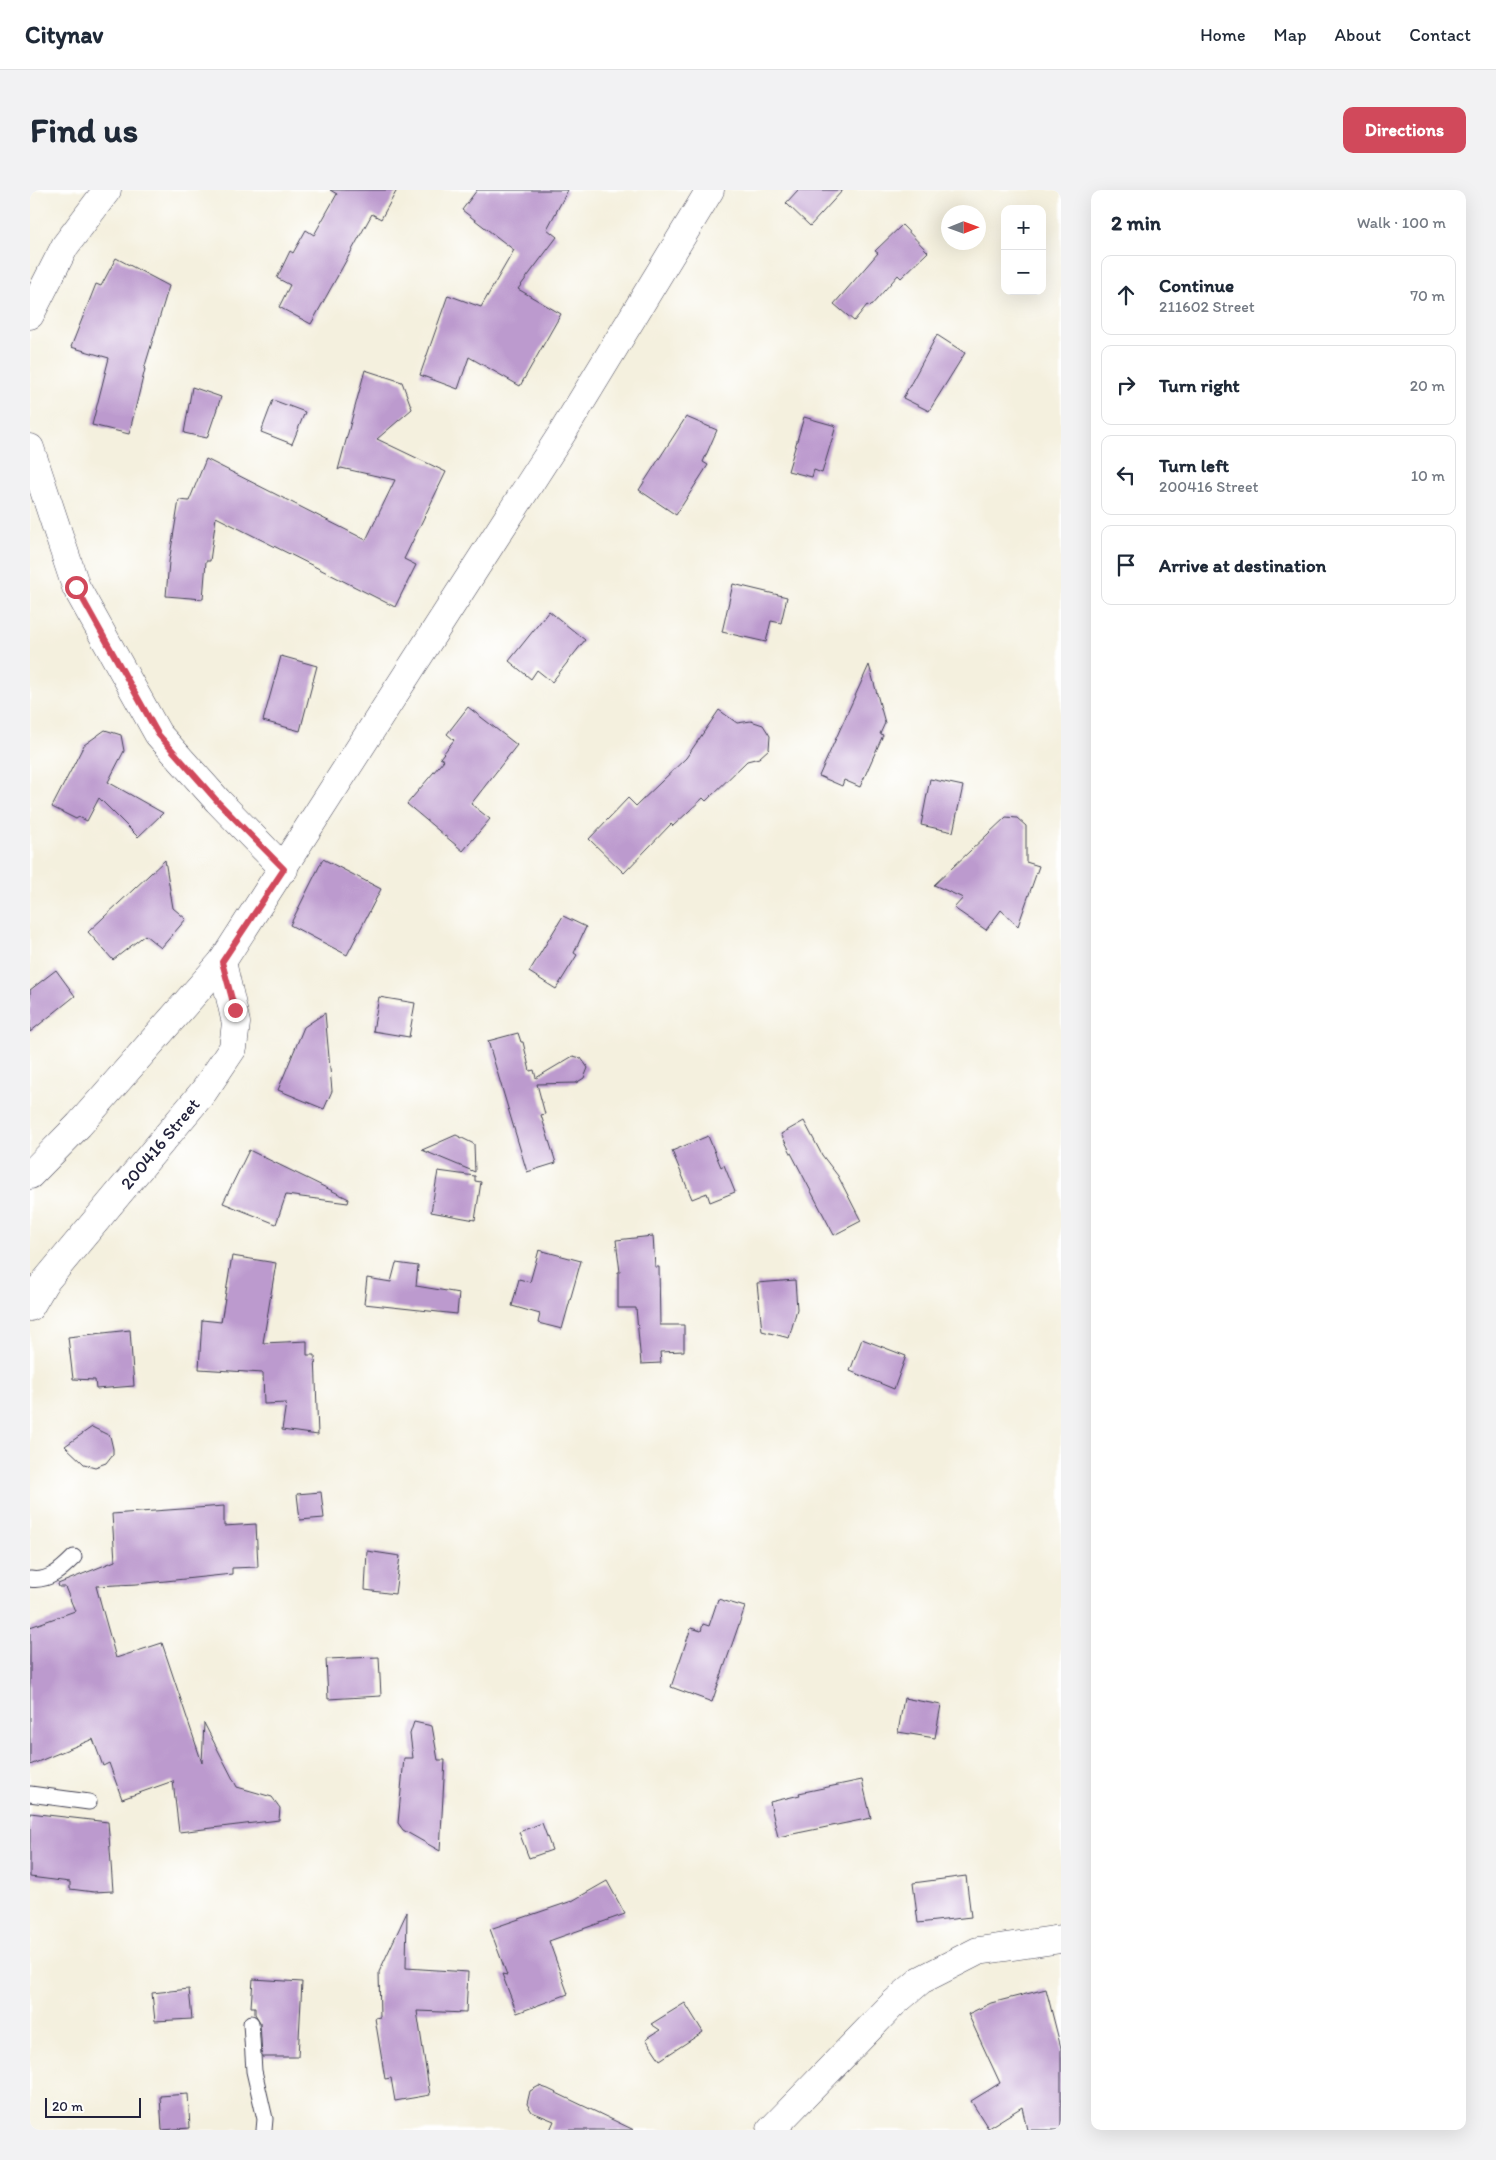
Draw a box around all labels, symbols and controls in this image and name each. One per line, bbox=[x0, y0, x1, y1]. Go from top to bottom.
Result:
text: Citynav bbox=[25, 20, 103, 49]
text: Home bbox=[1200, 24, 1246, 46]
text: Map bbox=[1274, 24, 1307, 46]
text: About bbox=[1335, 24, 1381, 46]
text: Contact bbox=[1409, 24, 1471, 46]
button: Directions bbox=[1343, 107, 1466, 153]
text: Find us bbox=[30, 109, 138, 151]
north arrow bbox=[941, 205, 986, 250]
map controls bbox=[1001, 205, 1046, 295]
button: + bbox=[1001, 205, 1046, 250]
text: 2 min bbox=[1111, 210, 1161, 235]
text: Walk · 100 m bbox=[1357, 213, 1446, 232]
button: − bbox=[1001, 250, 1046, 295]
text: Continue bbox=[1159, 274, 1234, 297]
icon: ahead bbox=[1112, 281, 1140, 309]
text: 70 m bbox=[1410, 286, 1445, 305]
text: 211602 Street bbox=[1159, 297, 1255, 316]
icon: right bbox=[1112, 371, 1140, 399]
text: Turn right bbox=[1159, 374, 1240, 397]
text: 20 m bbox=[1410, 376, 1445, 395]
text: Turn left bbox=[1159, 454, 1229, 477]
icon: left bbox=[1112, 461, 1140, 489]
text: 10 m bbox=[1411, 466, 1445, 485]
text: 200416 Street bbox=[1159, 477, 1259, 496]
icon: arrive bbox=[1112, 551, 1140, 579]
text: Arrive at destination bbox=[1159, 554, 1326, 577]
route start bbox=[65, 576, 88, 599]
route end bbox=[224, 999, 247, 1022]
street label: 200416 Street bbox=[116, 1094, 204, 1194]
scale bar bbox=[45, 2095, 141, 2118]
text: 20 m bbox=[52, 2098, 83, 2115]

